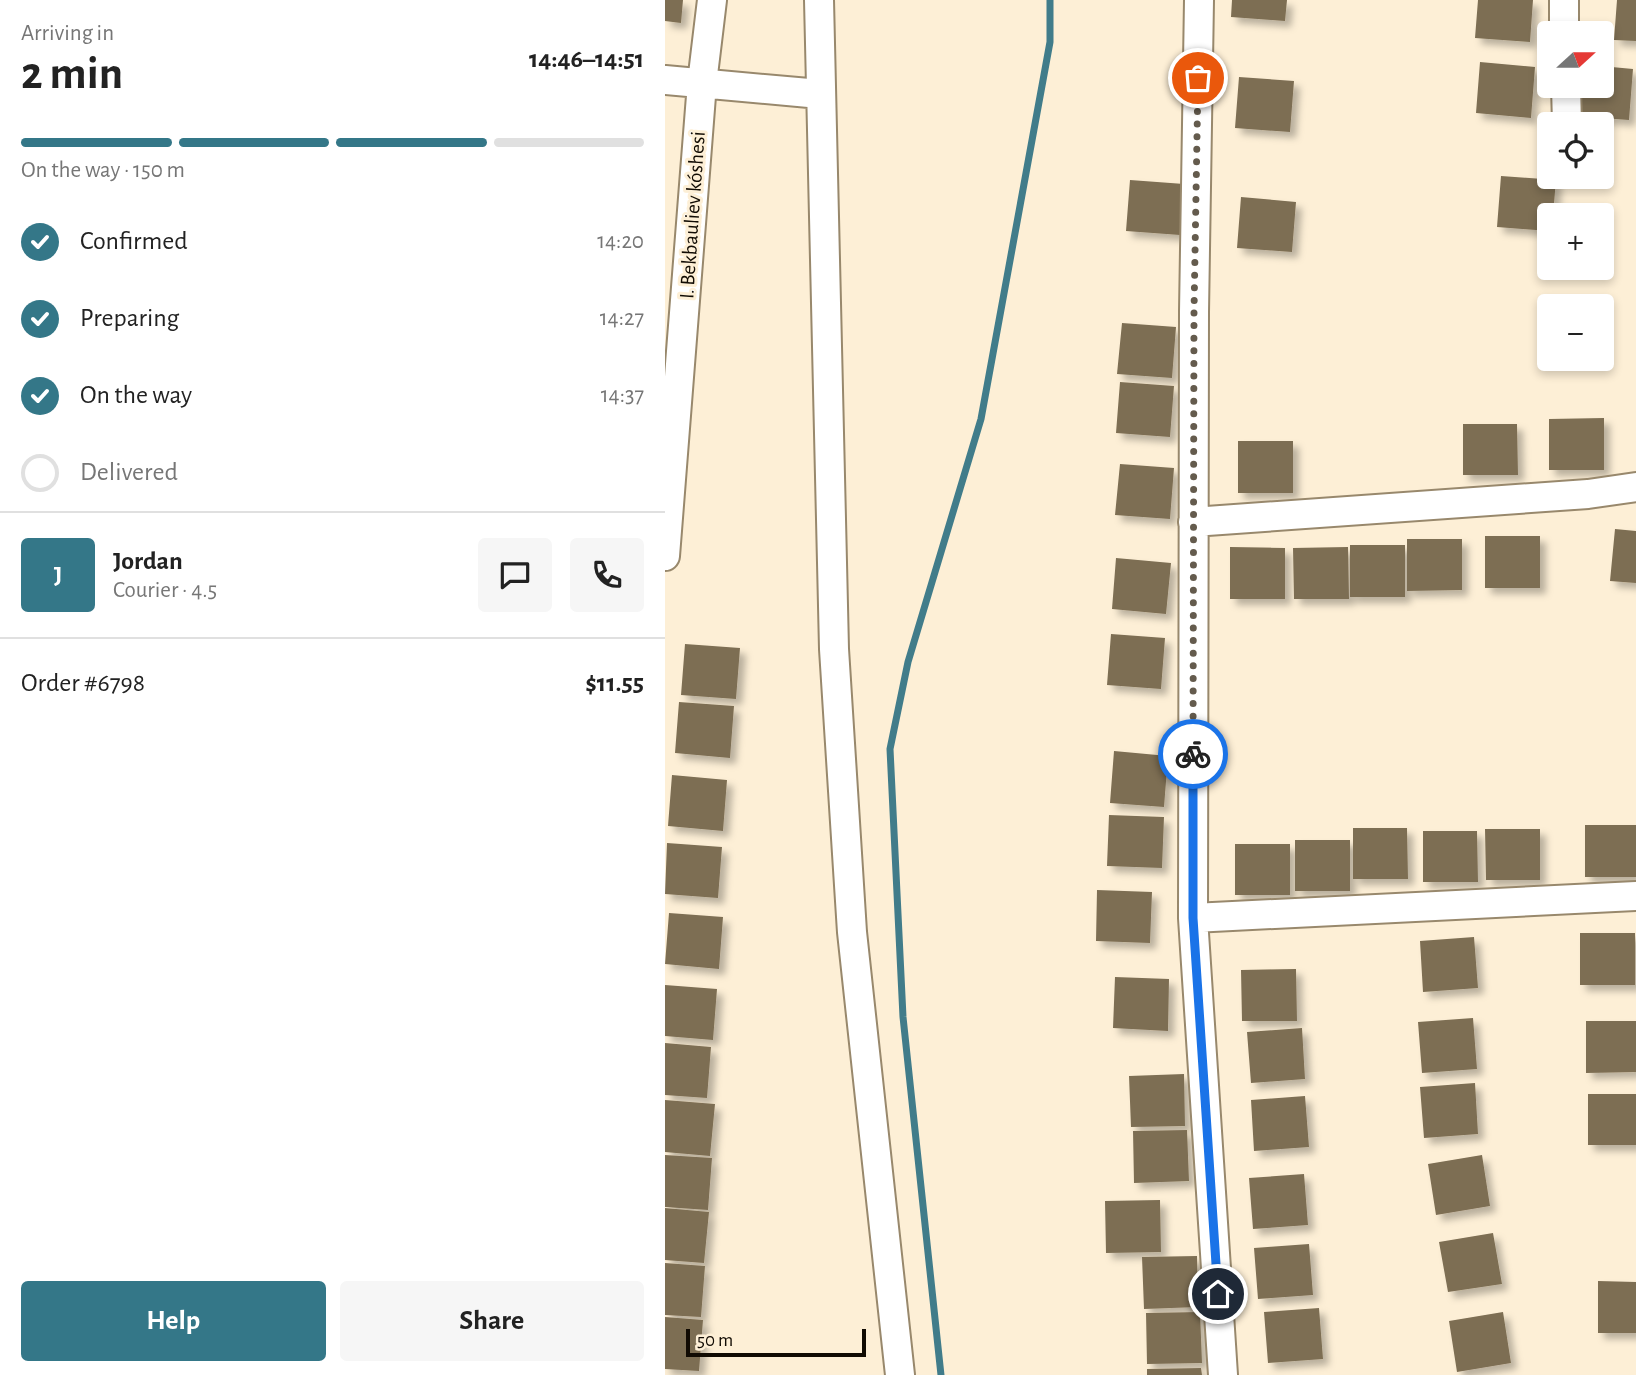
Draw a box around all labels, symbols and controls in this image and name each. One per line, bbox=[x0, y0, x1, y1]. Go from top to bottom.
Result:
north arrow bbox=[1537, 21, 1613, 98]
map controls bbox=[1537, 21, 1614, 371]
text: Arriving in bbox=[21, 22, 114, 45]
text: 14:46–14:51 bbox=[529, 46, 644, 72]
pin bbox=[1168, 48, 1228, 108]
text: 2 min bbox=[21, 51, 123, 97]
icon: bag bbox=[1179, 59, 1217, 97]
button: locate bbox=[1537, 112, 1614, 189]
street label: I. Bekbauliev kóshesi bbox=[676, 131, 709, 300]
text: On the way · 150 m bbox=[21, 159, 185, 182]
button: + bbox=[1537, 203, 1614, 280]
icon: check bbox=[21, 223, 59, 261]
text: Confirmed bbox=[80, 228, 188, 254]
text: 14:20 bbox=[597, 230, 644, 253]
button: − bbox=[1537, 294, 1614, 371]
icon: check bbox=[21, 300, 59, 338]
text: Preparing bbox=[80, 305, 179, 331]
text: 14:27 bbox=[600, 307, 644, 330]
icon: check bbox=[21, 377, 59, 415]
text: On the way bbox=[80, 382, 192, 408]
text: 14:37 bbox=[601, 384, 644, 407]
text: Delivered bbox=[80, 459, 178, 485]
button: chat bbox=[478, 538, 552, 612]
button: phone bbox=[570, 538, 644, 612]
text: Jordan bbox=[113, 548, 183, 574]
text: J bbox=[54, 562, 62, 588]
text: Courier · 4.5 bbox=[113, 579, 217, 602]
text: Order #6798 bbox=[21, 670, 145, 696]
text: $11.55 bbox=[585, 670, 644, 696]
courier bbox=[1158, 719, 1228, 789]
icon: bike bbox=[1174, 735, 1212, 773]
pin bbox=[1188, 1264, 1248, 1324]
icon: home bbox=[1199, 1275, 1237, 1313]
button: Help bbox=[21, 1281, 326, 1361]
button: Share bbox=[340, 1281, 644, 1361]
scale bar bbox=[686, 1326, 866, 1358]
text: 50 m bbox=[697, 1331, 733, 1350]

